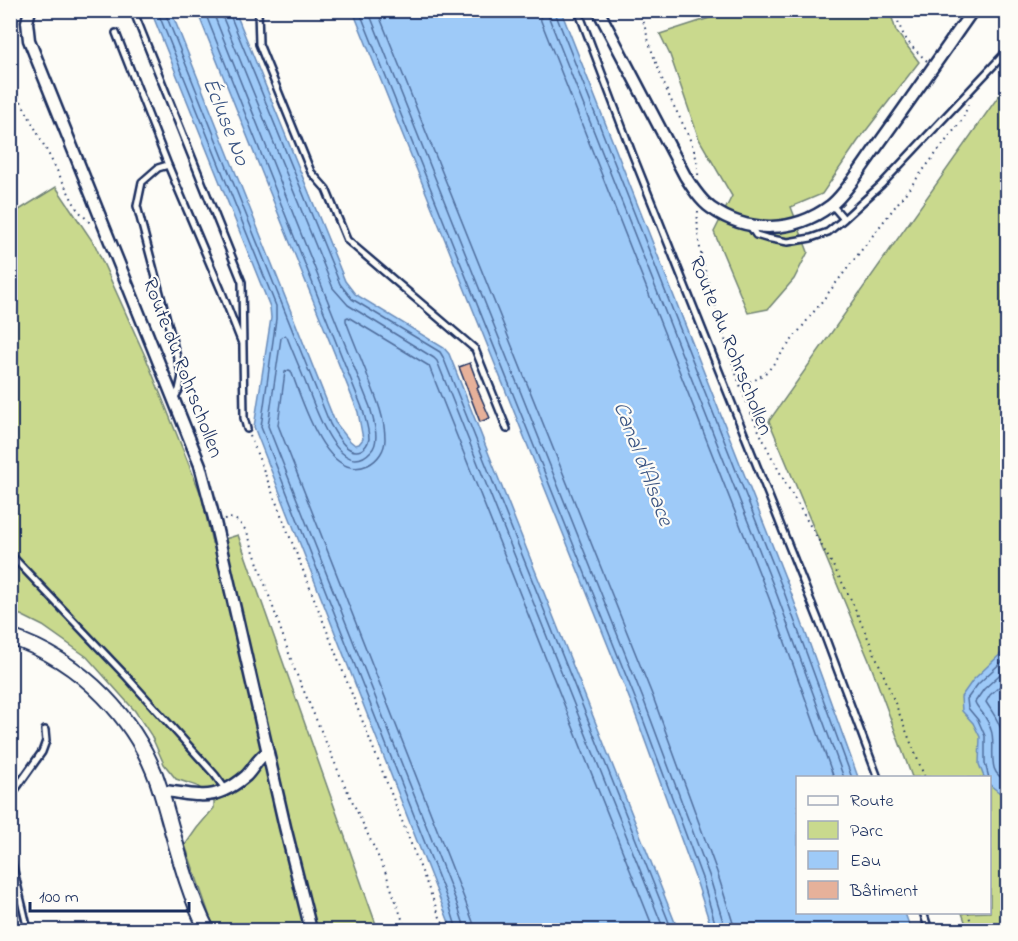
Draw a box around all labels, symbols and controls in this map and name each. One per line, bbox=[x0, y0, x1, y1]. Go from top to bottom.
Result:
water label: Écluse No bbox=[193, 73, 258, 172]
street label: Route du Rohrschollen bbox=[680, 252, 780, 440]
street label: Route du Rohrschollen bbox=[134, 274, 230, 462]
water label: Canal d'Alsace bbox=[604, 397, 681, 532]
legend bbox=[796, 776, 991, 914]
text: Route bbox=[850, 789, 895, 815]
text: Parc bbox=[850, 819, 883, 845]
text: Eau bbox=[850, 849, 881, 875]
scale bar bbox=[30, 875, 189, 913]
text: Bâtiment bbox=[849, 879, 918, 905]
text: 100 m bbox=[39, 885, 79, 911]

